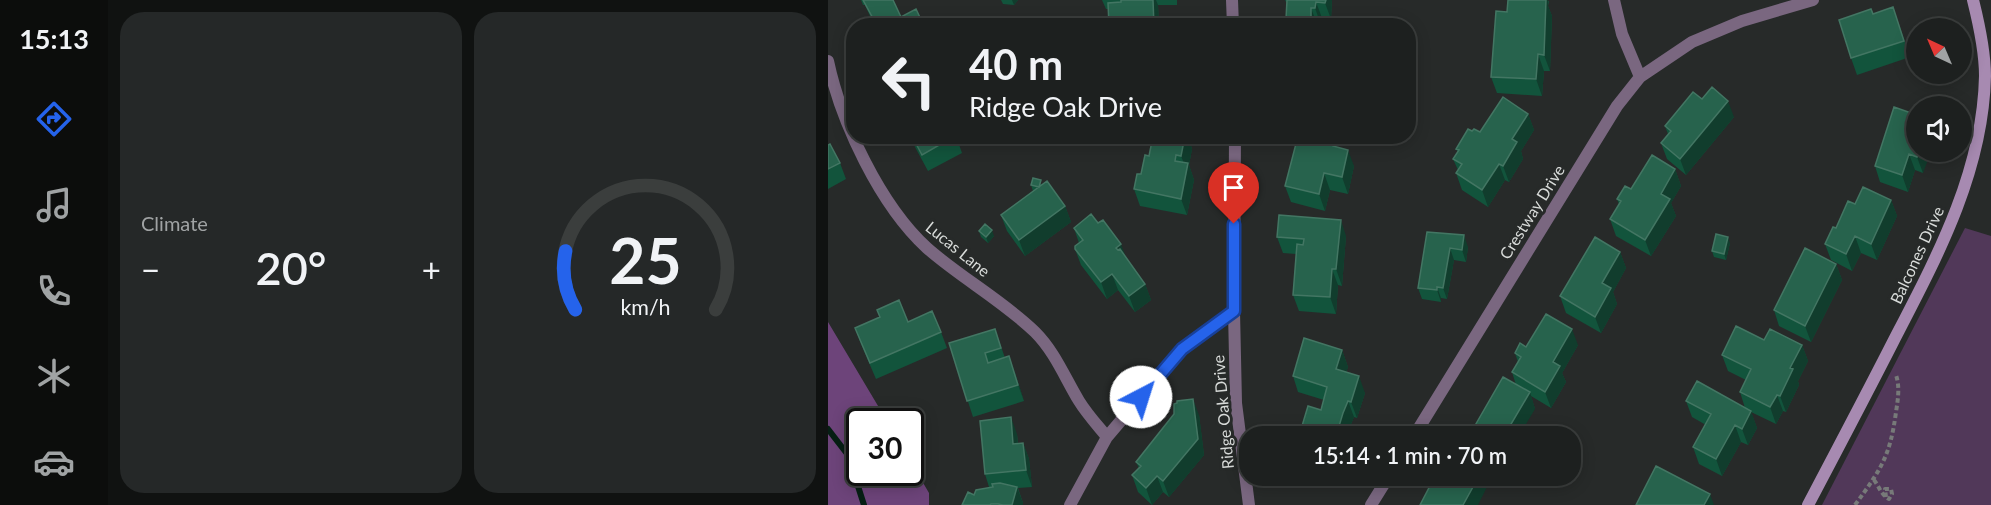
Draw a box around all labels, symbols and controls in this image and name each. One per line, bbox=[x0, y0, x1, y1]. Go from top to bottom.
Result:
north arrow bbox=[1906, 18, 1972, 84]
map controls bbox=[1906, 18, 1972, 162]
text: 15:13 bbox=[19, 22, 89, 55]
text: 40 m bbox=[969, 39, 1063, 89]
icon: left bbox=[870, 42, 948, 120]
text: Ridge Oak Drive bbox=[969, 90, 1162, 123]
button: sound bbox=[1906, 96, 1972, 162]
icon: directions bbox=[33, 98, 75, 140]
street label: Crestway Drive bbox=[1495, 161, 1568, 262]
pin bbox=[1208, 162, 1259, 224]
icon: arrive bbox=[1217, 171, 1250, 204]
icon: music bbox=[33, 184, 75, 226]
street label: Balcones Drive bbox=[1886, 203, 1947, 306]
text: Climate bbox=[141, 211, 208, 235]
street label: Lucas Lane bbox=[922, 217, 994, 280]
text: 25 bbox=[609, 222, 681, 297]
text: 20° bbox=[256, 241, 326, 295]
text: − bbox=[141, 249, 160, 289]
text: + bbox=[422, 249, 441, 289]
icon: phone bbox=[33, 270, 75, 312]
text: km/h bbox=[620, 294, 670, 320]
street label: Ridge Oak Drive bbox=[1208, 354, 1237, 470]
icon: climate bbox=[33, 355, 75, 397]
position arrow bbox=[1109, 365, 1173, 429]
speed limit sign: 30 bbox=[846, 408, 924, 486]
icon: car bbox=[33, 441, 75, 483]
text: 15:14 · 1 min · 70 m bbox=[1313, 442, 1507, 469]

